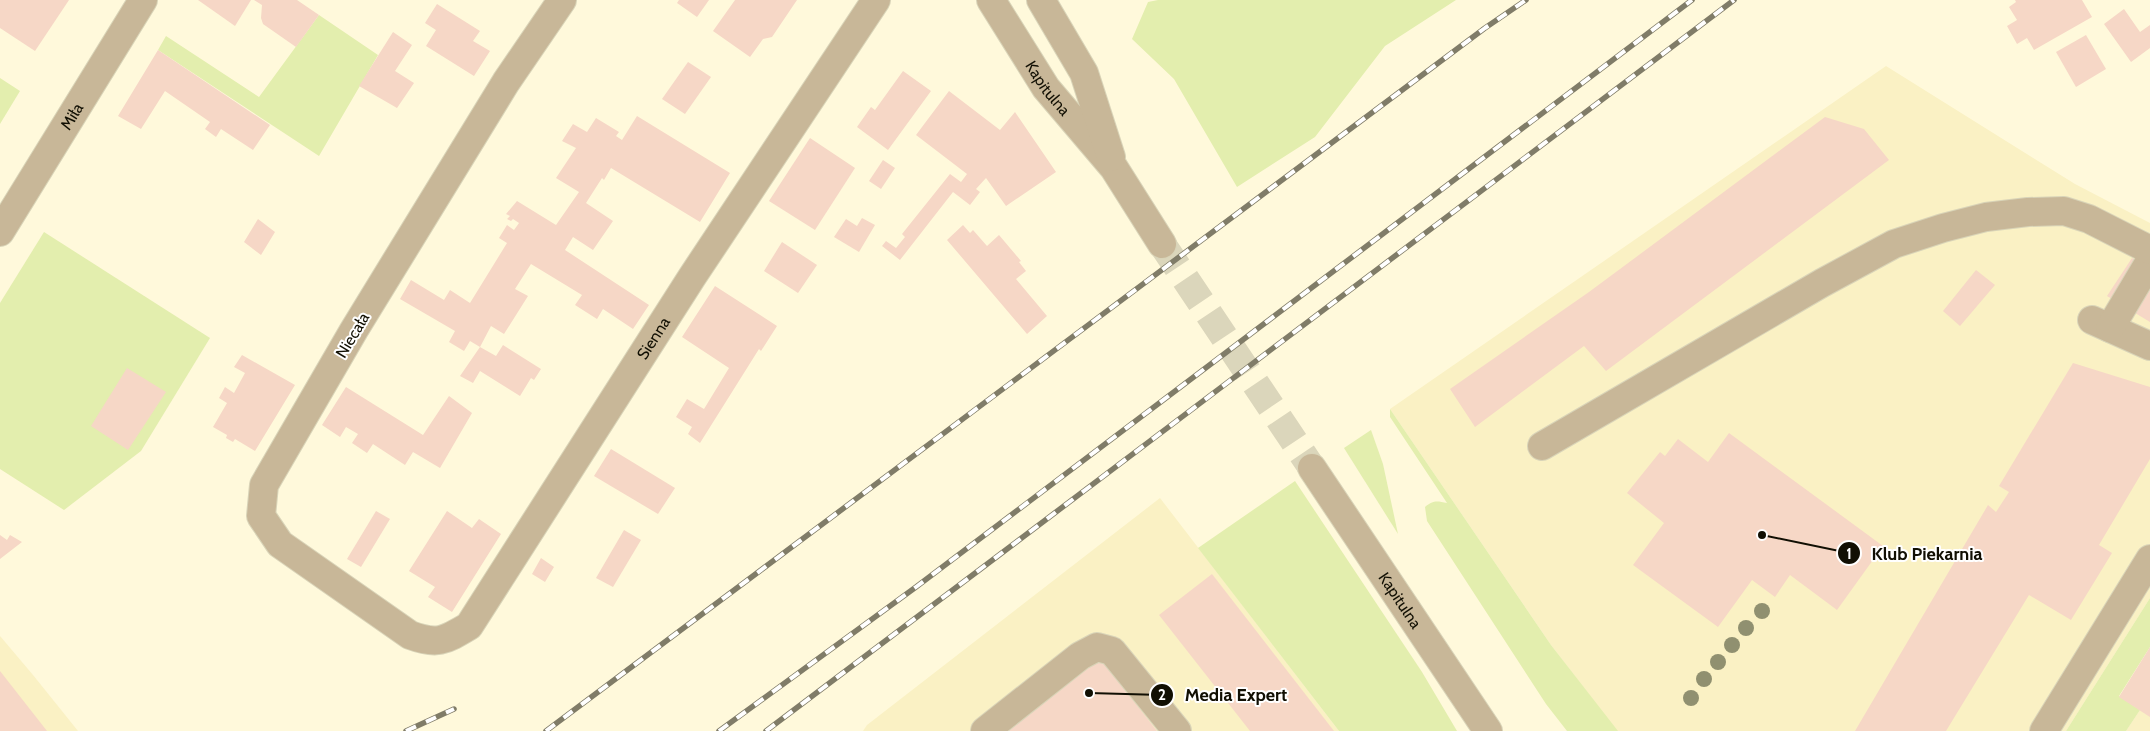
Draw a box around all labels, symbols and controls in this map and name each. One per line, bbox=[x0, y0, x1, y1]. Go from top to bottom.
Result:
street label: Kapitulna bbox=[1021, 57, 1074, 120]
street label: Miła bbox=[56, 99, 87, 133]
street label: Niecała bbox=[332, 309, 373, 361]
street label: Sienna bbox=[633, 313, 674, 363]
callout: Klub Piekarnia bbox=[1837, 537, 1993, 570]
text: Klub Piekarnia bbox=[1871, 543, 1983, 565]
text: 1 bbox=[1846, 545, 1852, 563]
street label: Kapitulna bbox=[1375, 569, 1426, 632]
callout: Media Expert bbox=[1150, 678, 1297, 711]
text: Media Expert bbox=[1185, 684, 1287, 706]
text: 2 bbox=[1158, 686, 1166, 704]

